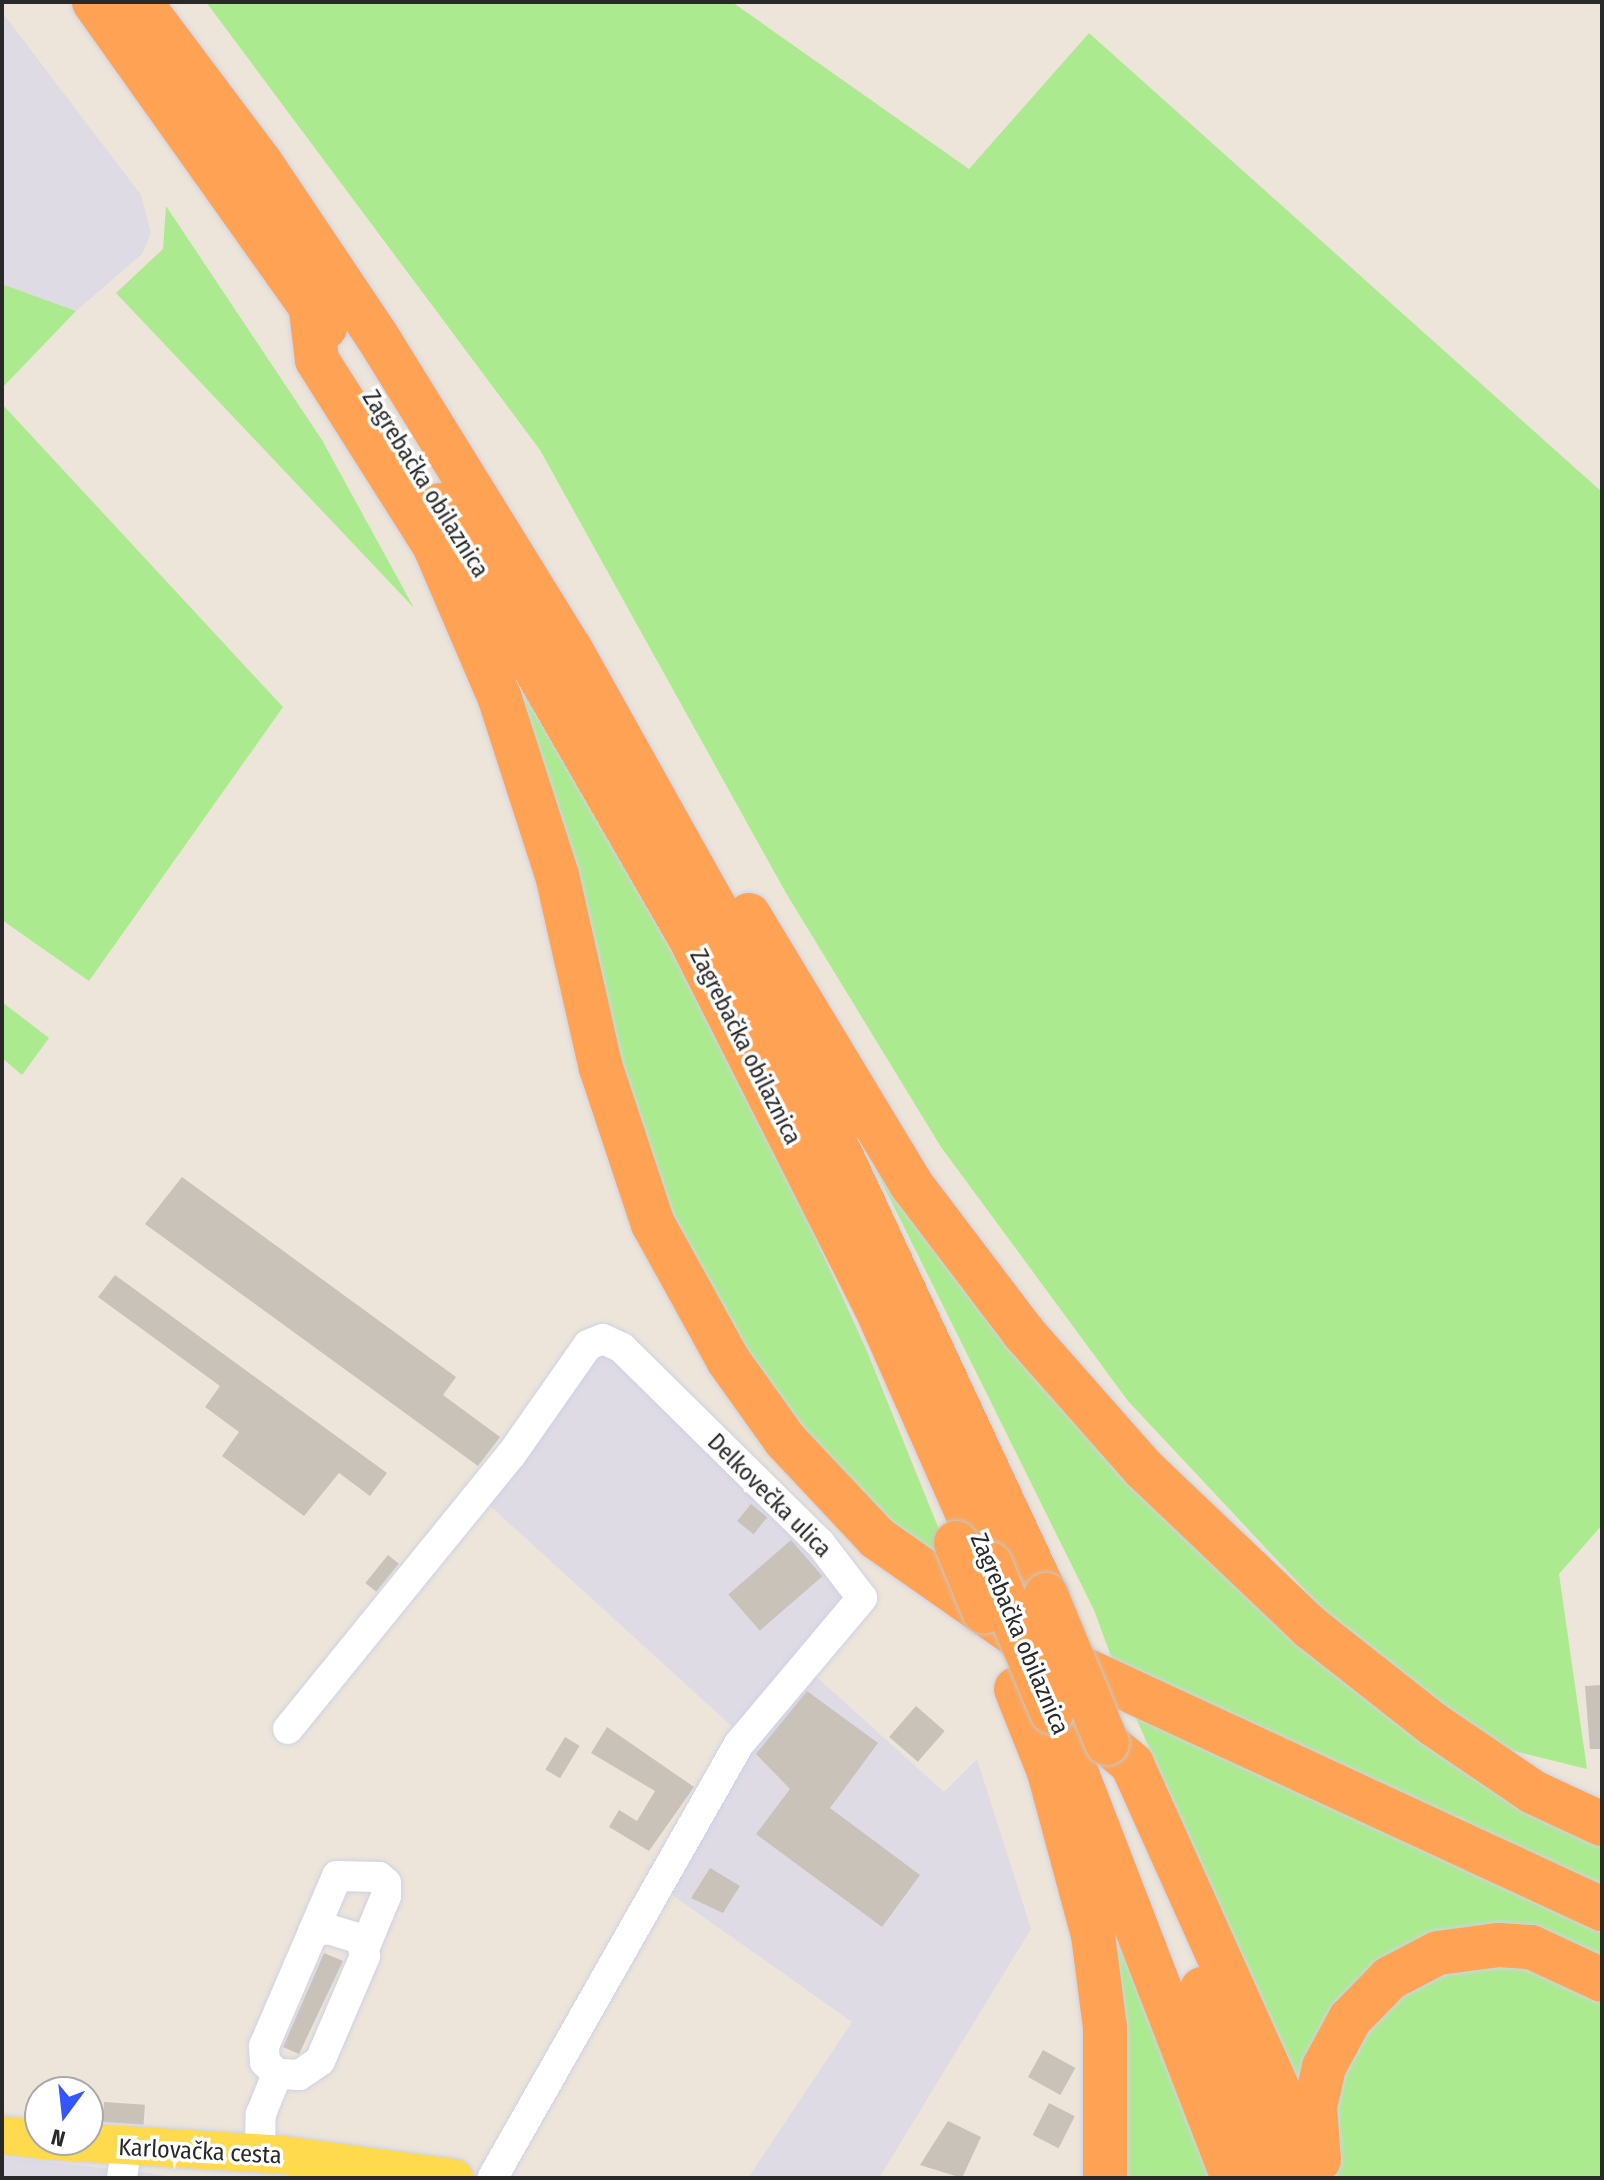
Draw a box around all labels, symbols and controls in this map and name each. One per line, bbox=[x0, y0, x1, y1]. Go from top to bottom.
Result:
street label: Zagrebačka obilaznica bbox=[356, 385, 494, 583]
street label: Zagrebačka obilaznica bbox=[683, 944, 807, 1150]
street label: Delkovečka ulica bbox=[701, 1428, 837, 1564]
street label: Zagrebačka obilaznica bbox=[964, 1529, 1074, 1739]
north arrow bbox=[24, 2076, 104, 2156]
text: N bbox=[48, 2123, 68, 2152]
street label: Karlovačka cesta bbox=[118, 2133, 282, 2171]

